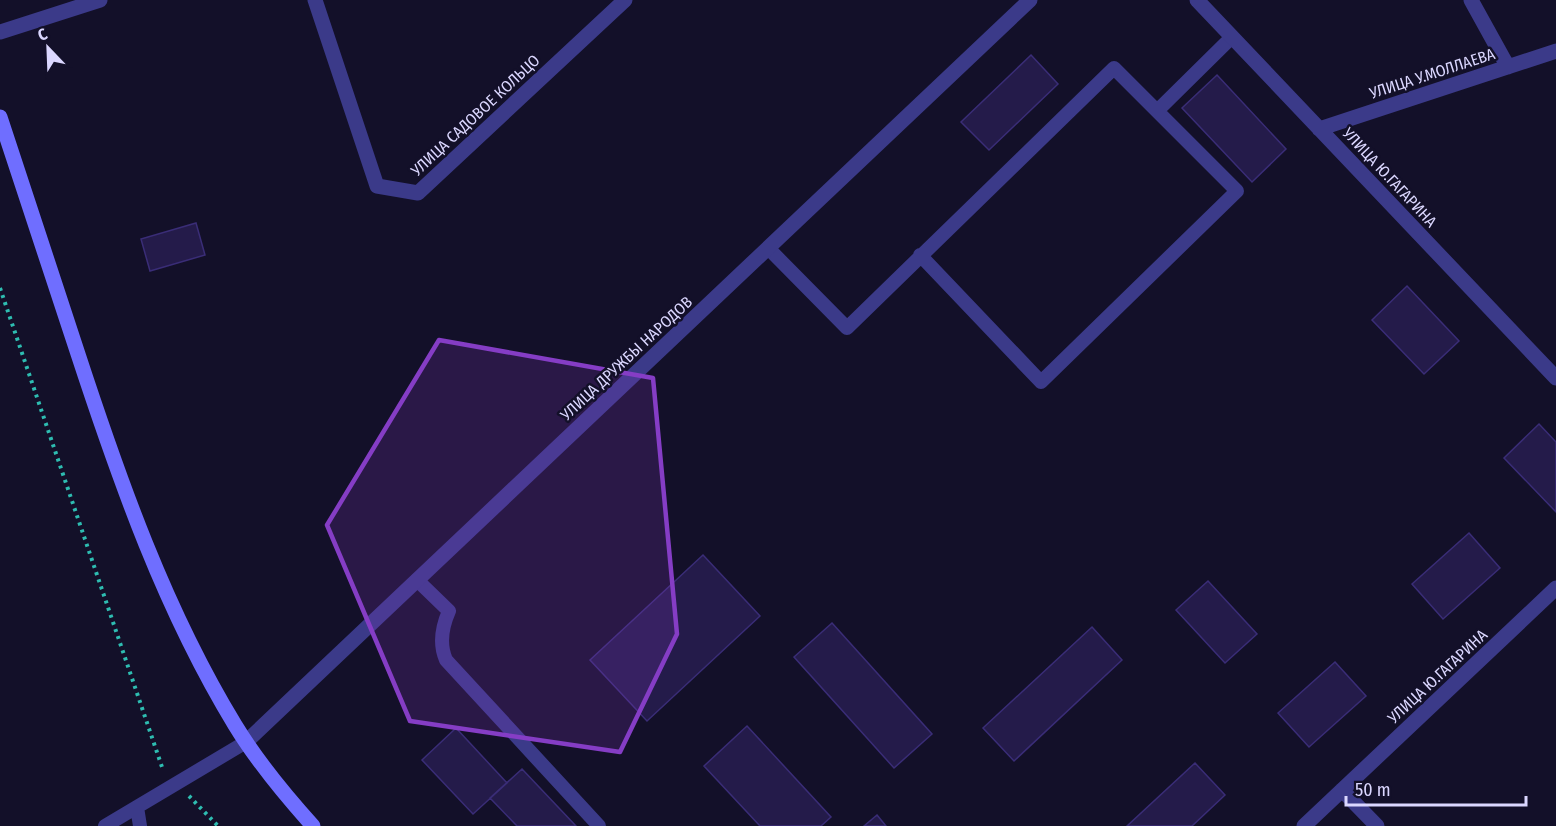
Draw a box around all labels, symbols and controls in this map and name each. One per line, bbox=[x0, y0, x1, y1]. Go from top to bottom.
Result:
north arrow bbox=[18, 18, 78, 78]
text: С bbox=[35, 24, 50, 45]
street label: УЛИЦА У.МОЛЛАЕВА bbox=[1366, 44, 1498, 103]
street label: УЛИЦА САДОВОЕ КОЛЬЦО bbox=[406, 51, 544, 181]
street label: УЛИЦА Ю.ГАГАРИНА bbox=[1338, 123, 1441, 231]
street label: УЛИЦА ДРУЖБЫ НАРОДОВ bbox=[556, 292, 696, 425]
street label: УЛИЦА Ю.ГАГАРИНА bbox=[1383, 625, 1491, 728]
scale bar bbox=[1346, 769, 1526, 807]
text: 50 m bbox=[1355, 779, 1391, 801]

